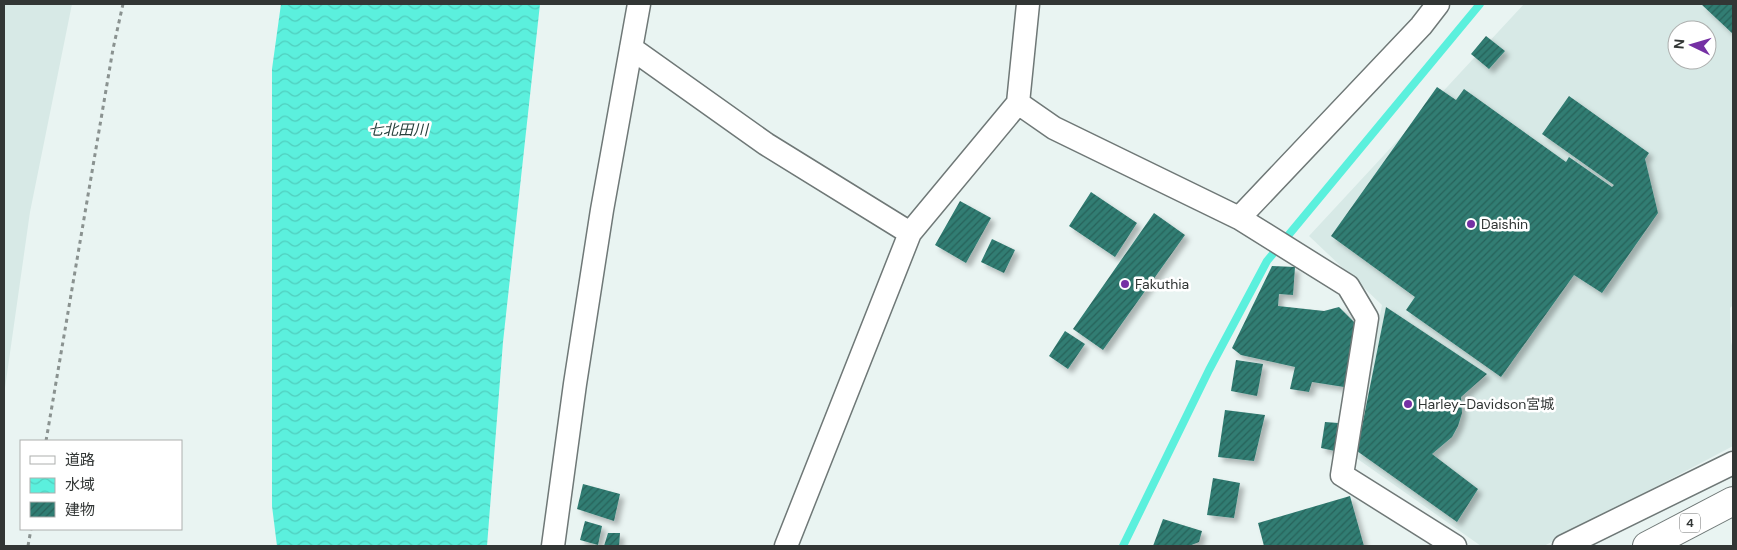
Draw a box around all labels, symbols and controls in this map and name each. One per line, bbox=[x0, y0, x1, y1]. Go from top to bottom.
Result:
north arrow bbox=[1667, 20, 1717, 70]
text: N bbox=[1670, 38, 1688, 50]
water label: 七北田川 bbox=[368, 120, 430, 140]
place label: Daishin bbox=[1481, 215, 1528, 233]
marker: Daishin bbox=[1465, 218, 1477, 230]
place label: Fakuthia bbox=[1135, 275, 1189, 293]
marker: Fakuthia bbox=[1119, 278, 1131, 290]
place label: Harley-Davidson宮城 bbox=[1418, 395, 1554, 413]
marker: Harley-Davidson宮城 bbox=[1402, 398, 1414, 410]
legend bbox=[20, 440, 182, 530]
text: 道路 bbox=[65, 450, 95, 470]
text: 水域 bbox=[65, 475, 95, 495]
text: 建物 bbox=[65, 500, 95, 520]
road number: 4 bbox=[1680, 514, 1700, 532]

